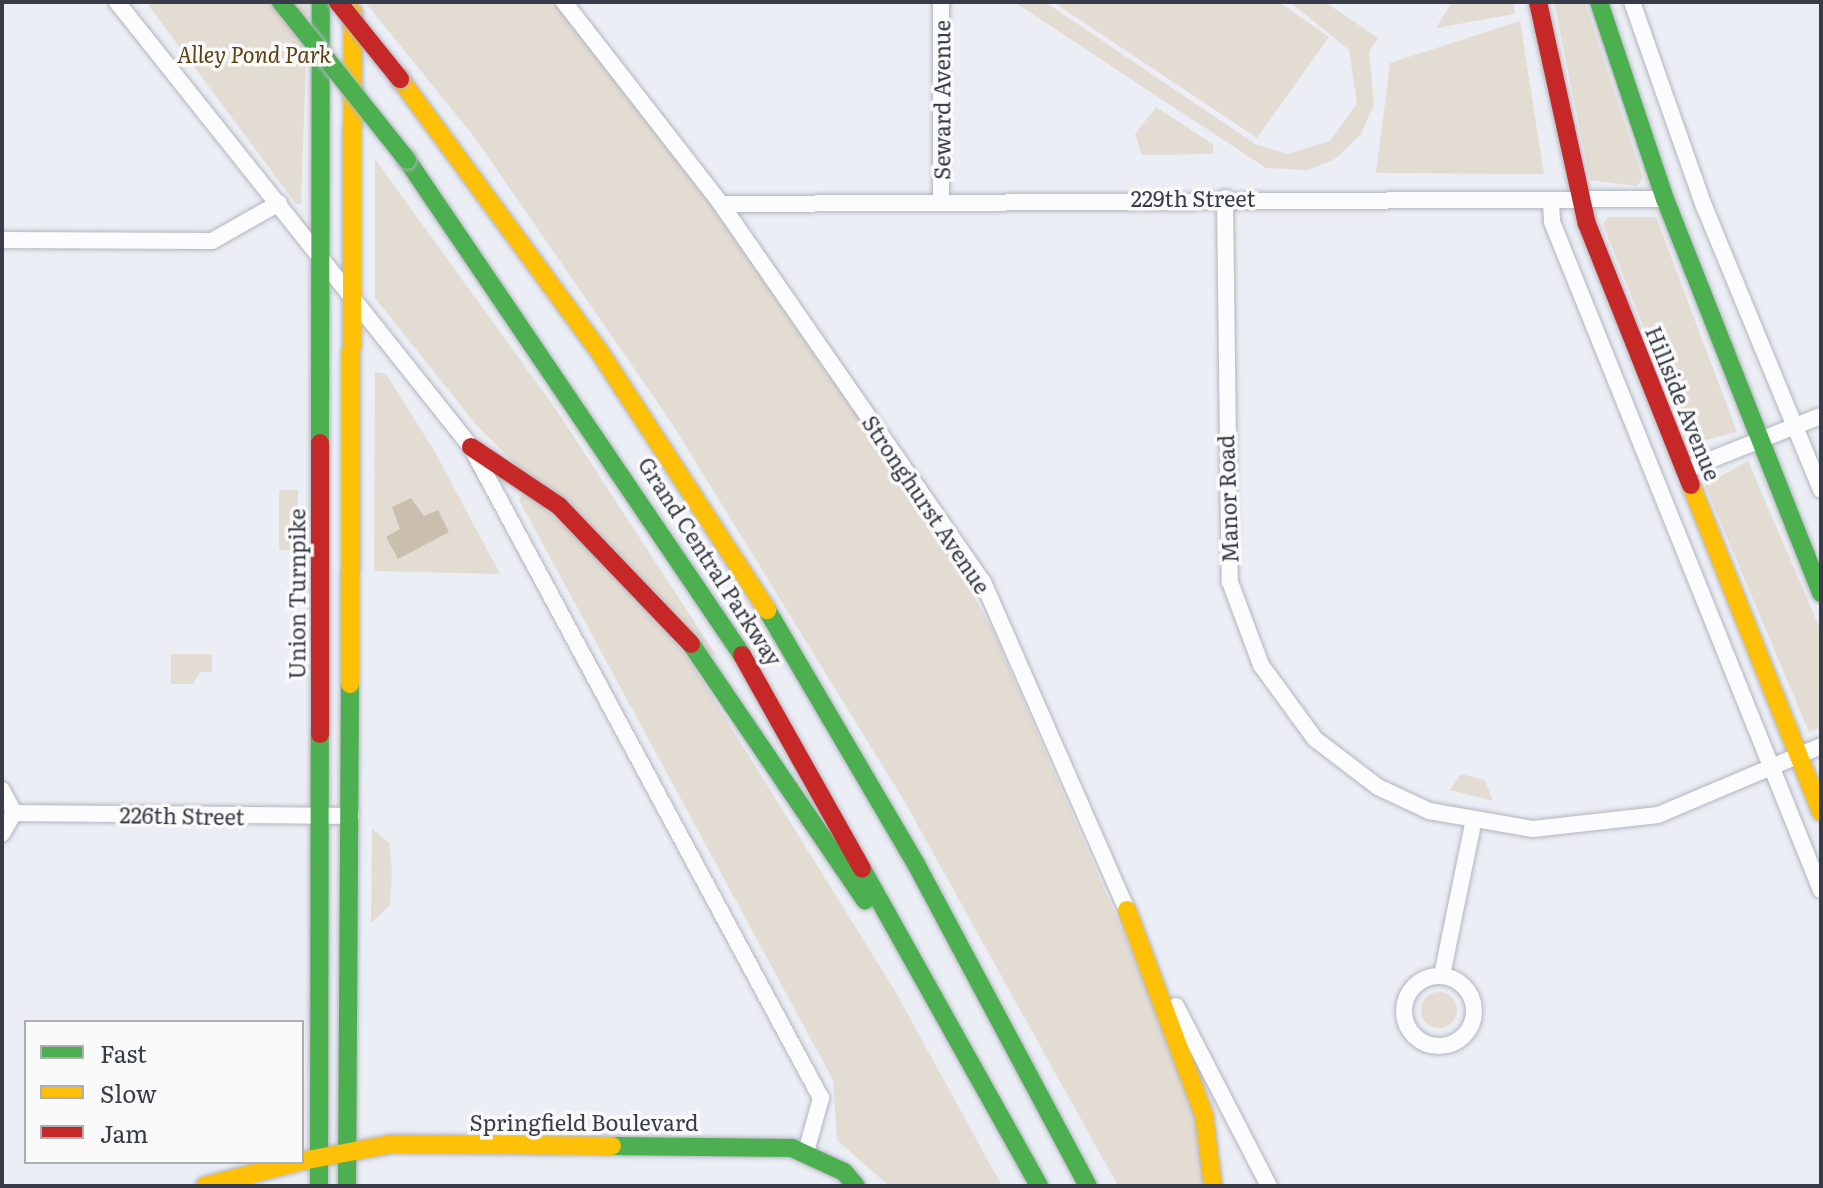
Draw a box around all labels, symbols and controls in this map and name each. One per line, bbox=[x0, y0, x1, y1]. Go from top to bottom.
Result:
street label: Seward Avenue bbox=[928, 20, 954, 180]
park label: Alley Pond Park bbox=[177, 41, 331, 67]
street label: 229th Street bbox=[1131, 185, 1255, 211]
street label: Hillside Avenue bbox=[1641, 322, 1727, 484]
street label: Stronghurst Avenue bbox=[857, 410, 997, 598]
street label: Manor Road bbox=[1212, 434, 1242, 564]
street label: Grand Central Parkway bbox=[634, 452, 788, 670]
street label: Union Turnpike bbox=[283, 509, 309, 679]
street label: 226th Street bbox=[119, 801, 245, 829]
legend bbox=[24, 1020, 304, 1164]
text: Fast bbox=[100, 1035, 147, 1070]
text: Slow bbox=[100, 1075, 157, 1110]
street label: Springfield Boulevard bbox=[470, 1109, 698, 1135]
text: Jam bbox=[100, 1115, 148, 1150]

